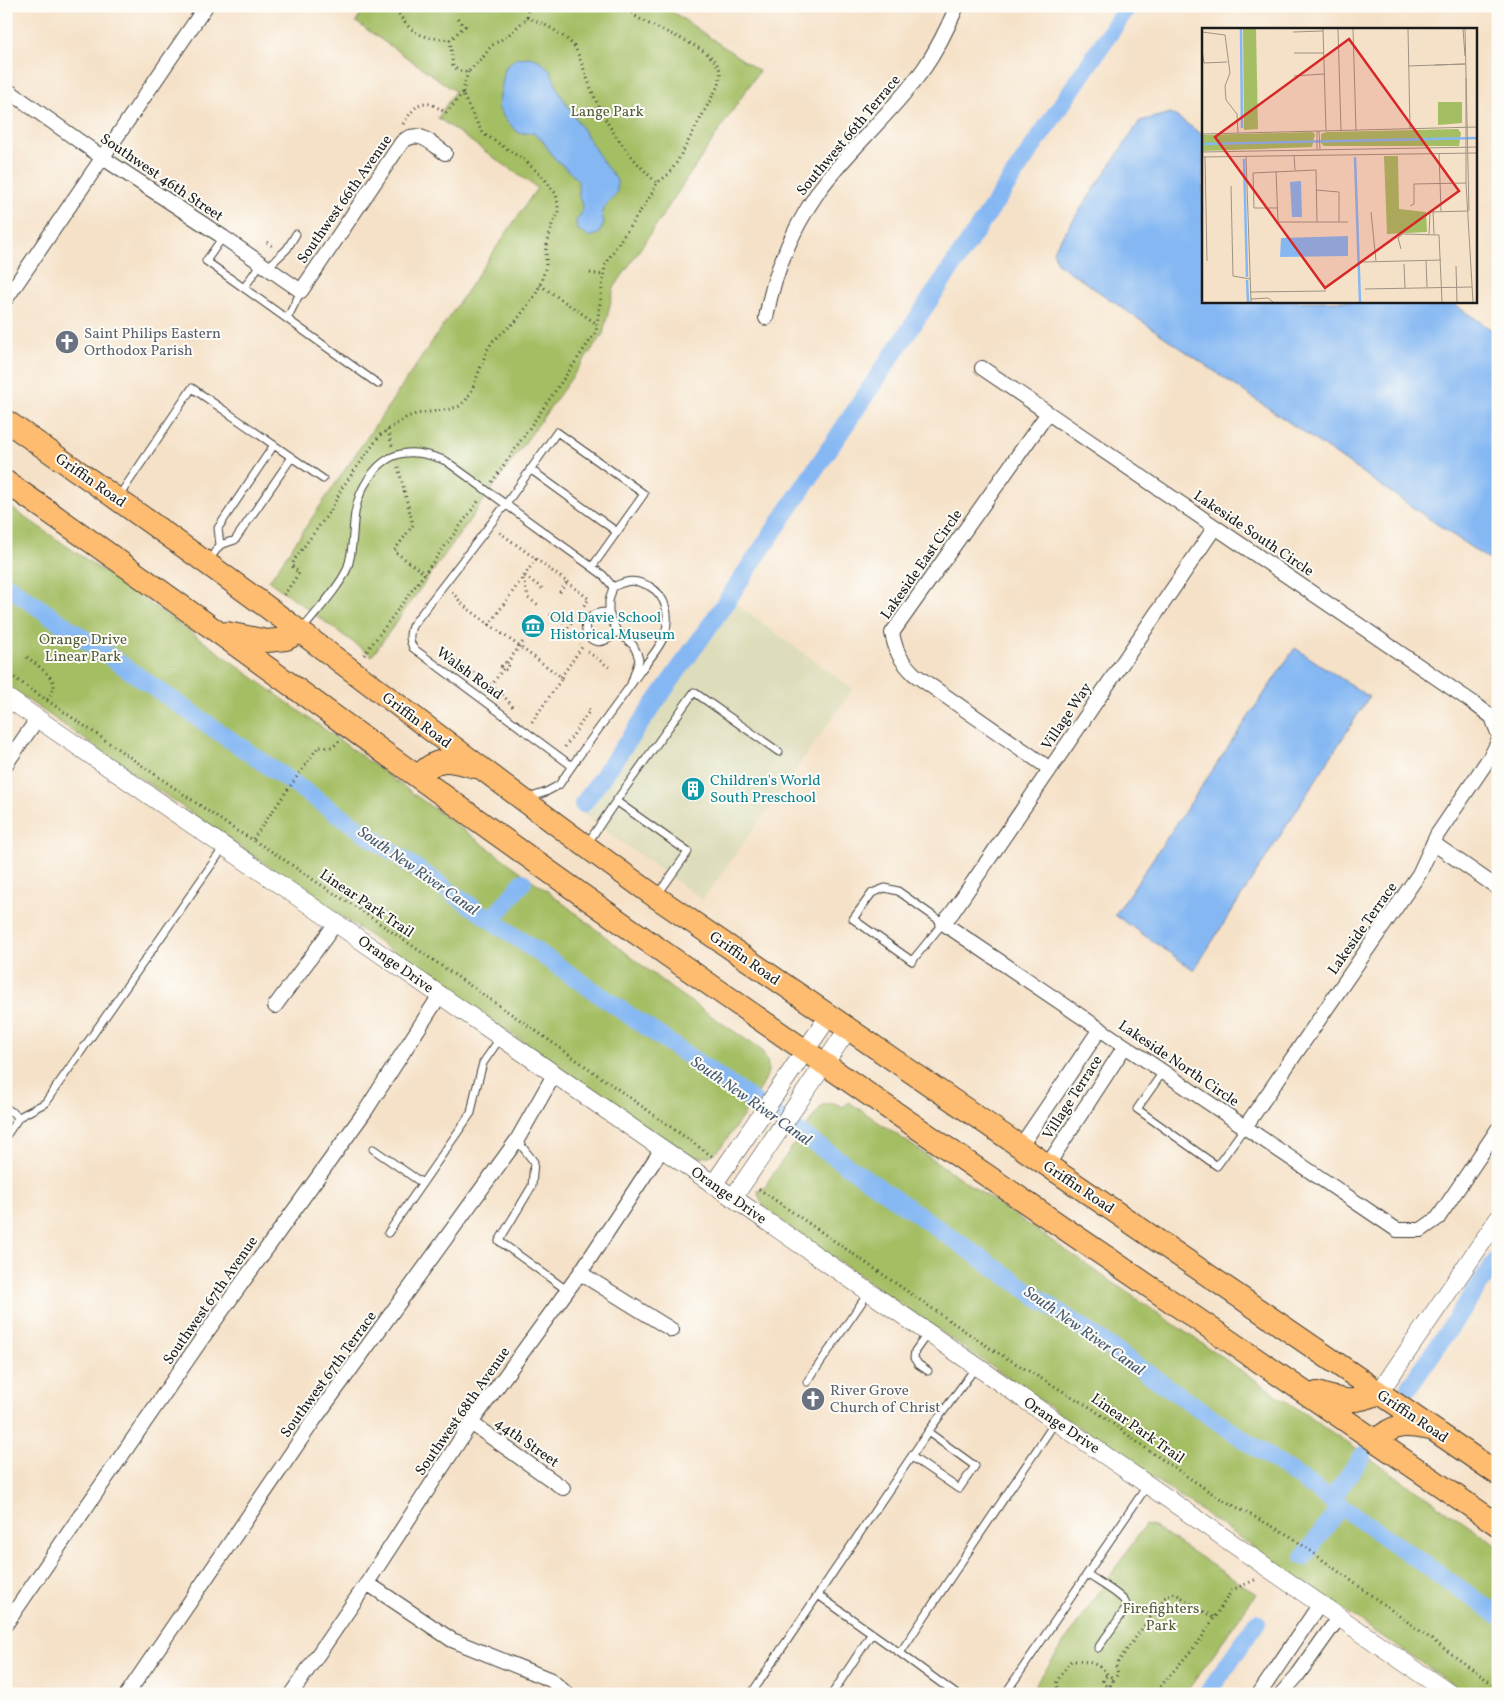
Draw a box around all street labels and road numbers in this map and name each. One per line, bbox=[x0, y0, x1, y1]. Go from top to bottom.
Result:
street label: Southwest 66th Terrace bbox=[792, 71, 906, 201]
street label: Southwest 46th Street bbox=[95, 129, 227, 227]
street label: Southwest 66th Avenue bbox=[293, 131, 398, 269]
street label: Griffin Road bbox=[51, 449, 130, 513]
street label: Lakeside South Circle bbox=[1189, 486, 1317, 582]
street label: Lakeside East Circle bbox=[876, 506, 968, 624]
street label: Walsh Road bbox=[431, 643, 507, 706]
street label: Village Way bbox=[1037, 679, 1097, 755]
street label: Griffin Road bbox=[377, 688, 455, 754]
street label: Linear Park Trail bbox=[315, 865, 418, 944]
street label: Lakeside Terrace bbox=[1323, 878, 1403, 979]
street label: Griffin Road bbox=[705, 927, 784, 991]
street label: Orange Drive bbox=[353, 931, 437, 999]
street label: Lakeside North Circle bbox=[1114, 1016, 1243, 1113]
street label: Village Terrace bbox=[1038, 1052, 1108, 1144]
street label: Griffin Road bbox=[1038, 1157, 1118, 1220]
street label: Orange Drive bbox=[686, 1162, 770, 1230]
street label: Southwest 67th Avenue bbox=[159, 1232, 264, 1369]
street label: Southwest 67th Terrace bbox=[276, 1307, 382, 1443]
street label: Southwest 68th Avenue bbox=[411, 1343, 516, 1481]
street label: Griffin Road bbox=[1372, 1386, 1452, 1449]
street label: Linear Park Trail bbox=[1086, 1389, 1188, 1469]
street label: Orange Drive bbox=[1019, 1393, 1104, 1460]
street label: 44th Street bbox=[490, 1413, 563, 1473]

